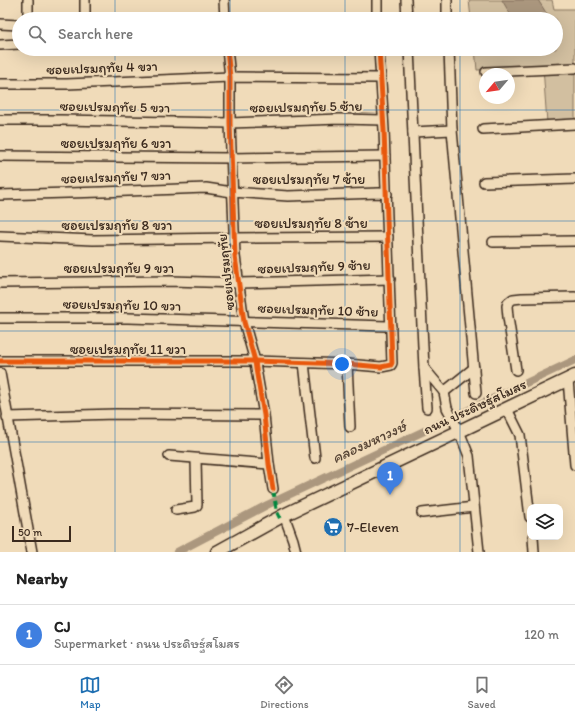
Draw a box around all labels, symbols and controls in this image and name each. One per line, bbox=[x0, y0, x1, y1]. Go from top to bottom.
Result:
search box bbox=[12, 12, 563, 56]
icon: search bbox=[26, 23, 48, 45]
text: Search here bbox=[58, 25, 133, 43]
street label: ซอยเปรมฤทัย 4 ขวา bbox=[46, 58, 158, 78]
north arrow bbox=[479, 68, 515, 104]
street label: ซอยเปรมฤทัย 5 ขวา bbox=[60, 98, 170, 116]
street label: ซอยเปรมฤทัย 5 ซ้าย bbox=[249, 98, 363, 116]
street label: ซอยเปรมฤทัย 6 ขวา bbox=[61, 135, 171, 152]
street label: ซอยเปรมฤทัย 7 ขวา bbox=[61, 167, 171, 187]
street label: ซอยเปรมฤทัย 7 ซ้าย bbox=[253, 171, 365, 188]
street label: ซอยเปรมฤทัย 8 ซ้าย bbox=[254, 215, 368, 232]
street label: ซอยเปรมฤทัย 8 ขวา bbox=[62, 217, 172, 234]
street label: ซอยเปรมฤทัย bbox=[214, 233, 238, 311]
street label: ซอยเปรมฤทัย 9 ซ้าย bbox=[257, 257, 371, 277]
street label: ซอยเปรมฤทัย 9 ขวา bbox=[64, 260, 174, 277]
street label: ซอยเปรมฤทัย 10 ขวา bbox=[63, 295, 181, 315]
street label: ซอยเปรมฤทัย 10 ซ้าย bbox=[257, 299, 379, 321]
street label: ซอยเปรมฤทัย 11 ขวา bbox=[70, 341, 186, 358]
your location bbox=[332, 354, 352, 374]
street label: ถนน ประดิษฐ์สโมสร bbox=[421, 375, 530, 439]
water label: คลองมหาวงษ์ bbox=[329, 416, 411, 467]
pin: 1 bbox=[377, 462, 403, 495]
map controls bbox=[527, 504, 563, 540]
button: layers bbox=[527, 504, 563, 540]
supermarket icon: 7-Eleven bbox=[322, 516, 344, 538]
place label: 7-Eleven bbox=[347, 519, 399, 536]
scale bar bbox=[12, 524, 71, 543]
text: 50 m bbox=[18, 526, 42, 539]
text: Nearby bbox=[16, 568, 68, 588]
text: CJ bbox=[54, 618, 71, 636]
text: 1 bbox=[26, 627, 32, 642]
text: 120 m bbox=[524, 627, 559, 642]
text: Supermarket · ถนน ประดิษฐ์สโมสร bbox=[54, 636, 240, 651]
tab: Map bbox=[79, 674, 101, 711]
tab: Directions bbox=[260, 674, 309, 711]
tab: Saved bbox=[467, 674, 496, 711]

